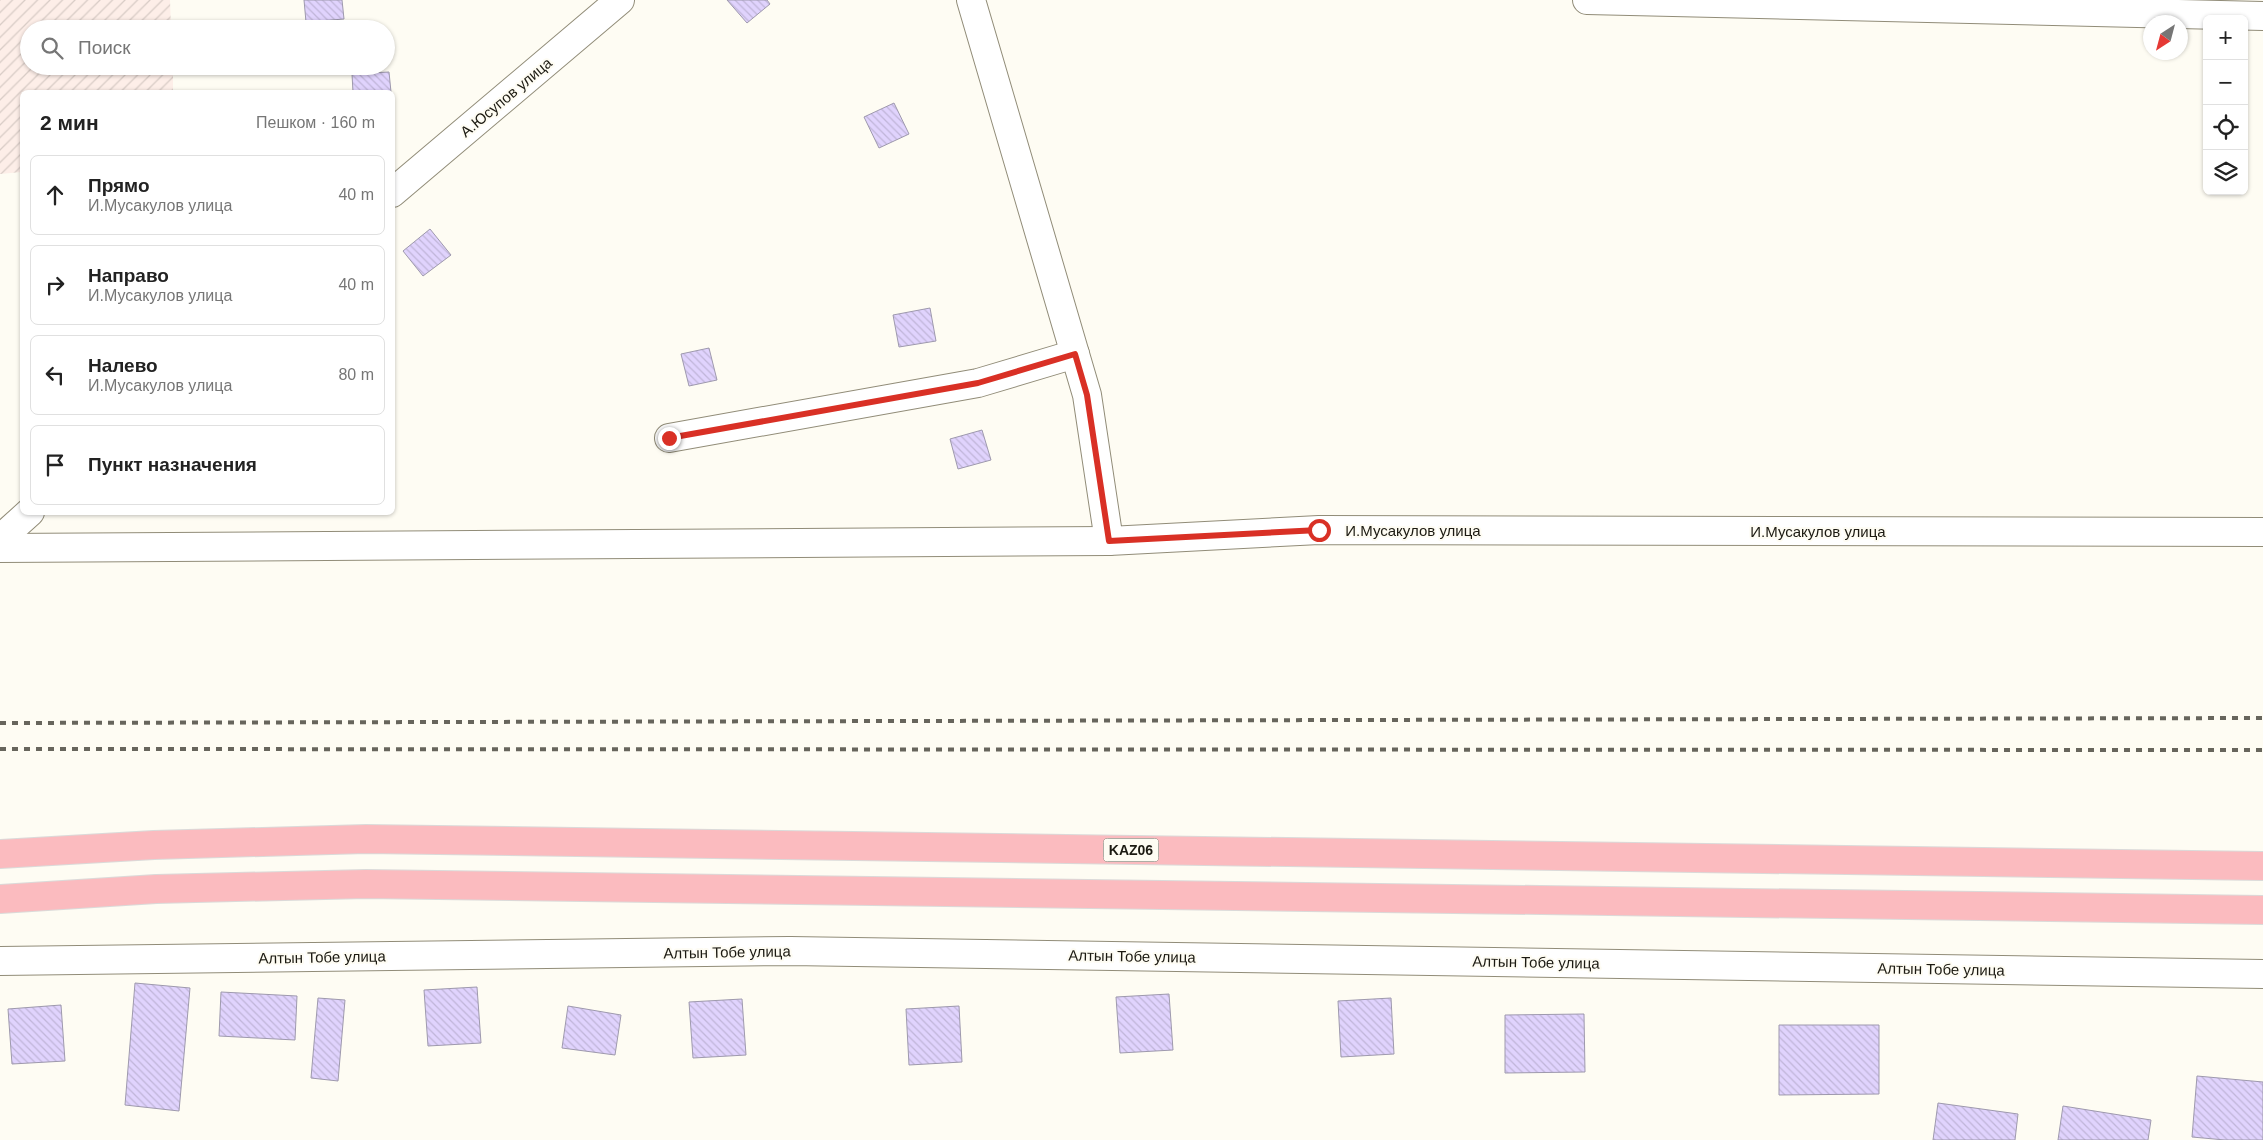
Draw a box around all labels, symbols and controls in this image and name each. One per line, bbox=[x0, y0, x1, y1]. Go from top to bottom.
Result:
north arrow bbox=[2143, 15, 2188, 60]
map controls bbox=[2203, 15, 2248, 195]
button: + bbox=[2203, 15, 2248, 60]
search box bbox=[20, 20, 395, 75]
icon: search bbox=[38, 34, 66, 62]
text: Поиск bbox=[78, 37, 131, 58]
street label: А.Юсупов улица bbox=[457, 53, 556, 140]
button: − bbox=[2203, 60, 2248, 105]
button: locate bbox=[2203, 105, 2248, 150]
text: 2 мин bbox=[40, 111, 99, 134]
text: Пешком · 160 m bbox=[256, 114, 375, 131]
button: layers bbox=[2203, 150, 2248, 195]
text: Прямо bbox=[88, 175, 150, 196]
icon: ahead bbox=[41, 181, 69, 209]
text: 40 m bbox=[338, 186, 374, 203]
text: И.Мусакулов улица bbox=[88, 197, 232, 214]
text: Направо bbox=[88, 265, 169, 286]
icon: right bbox=[41, 271, 69, 299]
text: 40 m bbox=[338, 276, 374, 293]
text: И.Мусакулов улица bbox=[88, 287, 232, 304]
text: Налево bbox=[88, 355, 158, 376]
icon: left bbox=[41, 361, 69, 389]
text: 80 m bbox=[338, 366, 374, 383]
text: И.Мусакулов улица bbox=[88, 377, 232, 394]
route end bbox=[658, 427, 681, 450]
icon: arrive bbox=[41, 451, 69, 479]
text: Пункт назначения bbox=[88, 454, 257, 475]
route start bbox=[1308, 519, 1331, 542]
street label: И.Мусакулов улица bbox=[1345, 522, 1481, 539]
street label: И.Мусакулов улица bbox=[1750, 523, 1886, 540]
road number: KАZ06 bbox=[1104, 838, 1158, 862]
street label: Алтын Тобе улица bbox=[663, 942, 791, 962]
street label: Алтын Тобе улица bbox=[1068, 946, 1196, 966]
street label: Алтын Тобе улица bbox=[258, 947, 386, 967]
street label: Алтын Тобе улица bbox=[1472, 952, 1600, 972]
street label: Алтын Тобе улица bbox=[1877, 959, 2005, 979]

